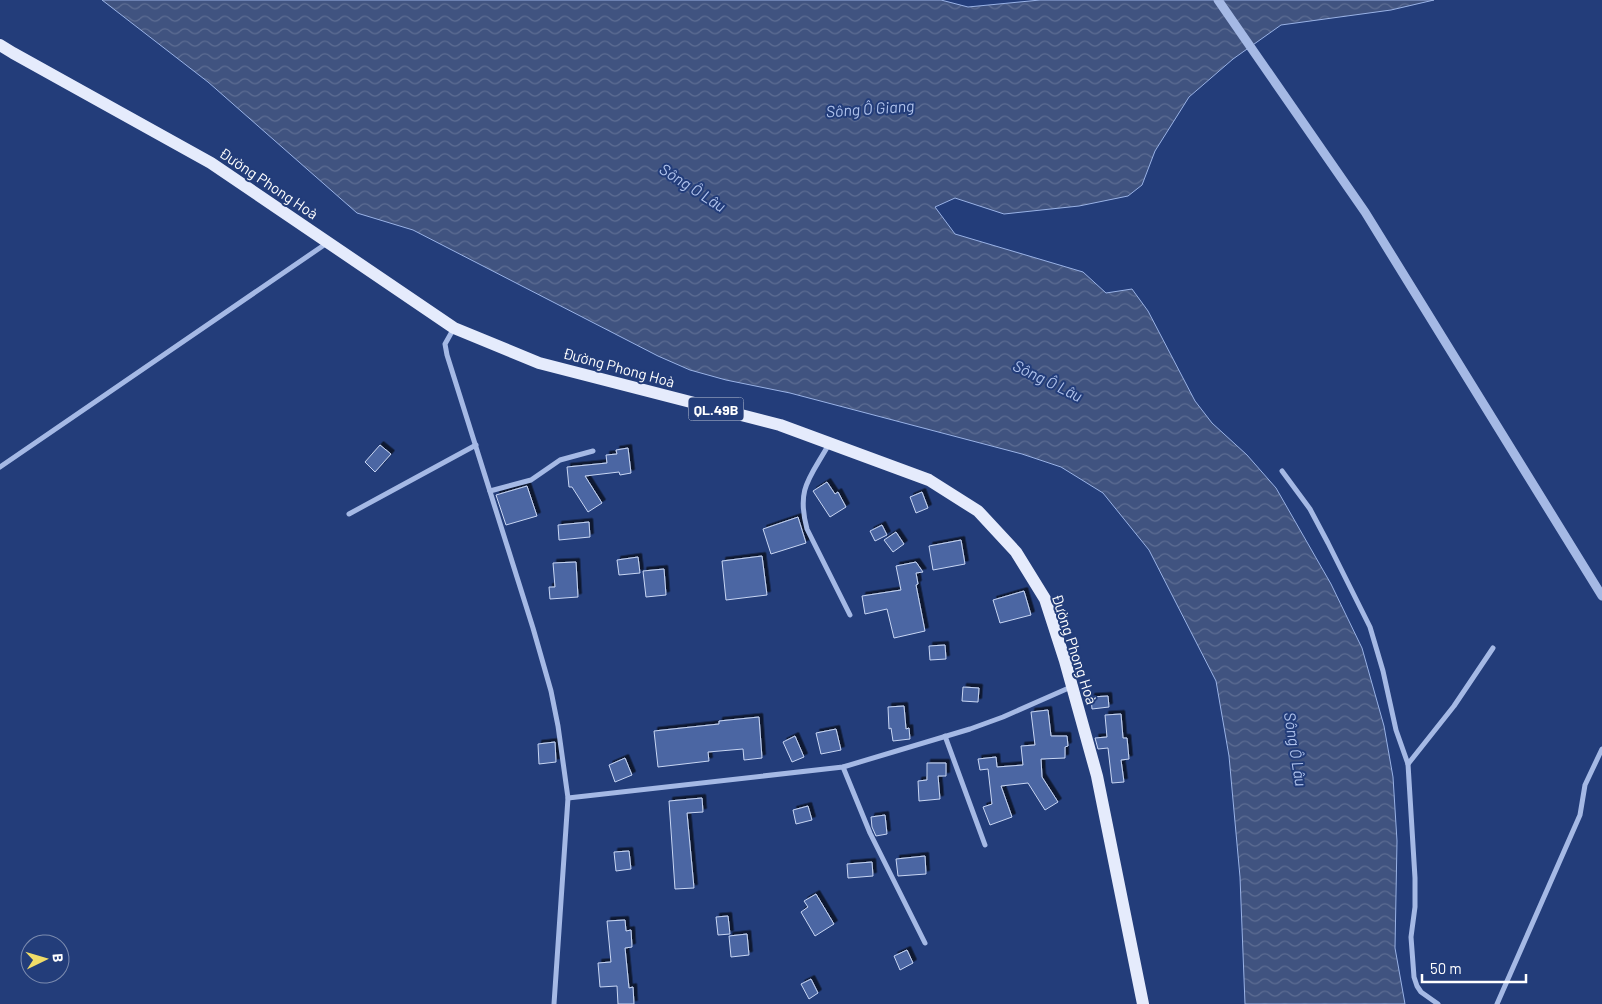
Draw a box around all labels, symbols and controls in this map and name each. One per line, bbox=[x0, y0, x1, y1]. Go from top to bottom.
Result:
water label: Sông Ô Giang bbox=[825, 95, 915, 121]
street label: Đường Phong Hoà bbox=[216, 143, 322, 223]
water label: Sông Ô Lâu bbox=[656, 159, 730, 215]
street label: Đường Phong Hoà bbox=[561, 343, 677, 391]
water label: Sông Ô Lâu bbox=[1010, 355, 1086, 405]
road number: QL.49B bbox=[688, 398, 744, 420]
street label: Đường Phong Hoà bbox=[1049, 592, 1101, 706]
water label: Sông Ô Lâu bbox=[1281, 710, 1311, 788]
north arrow bbox=[20, 934, 70, 984]
scale bar bbox=[1422, 952, 1526, 984]
text: B bbox=[50, 953, 67, 963]
text: 50 m bbox=[1430, 959, 1462, 977]

